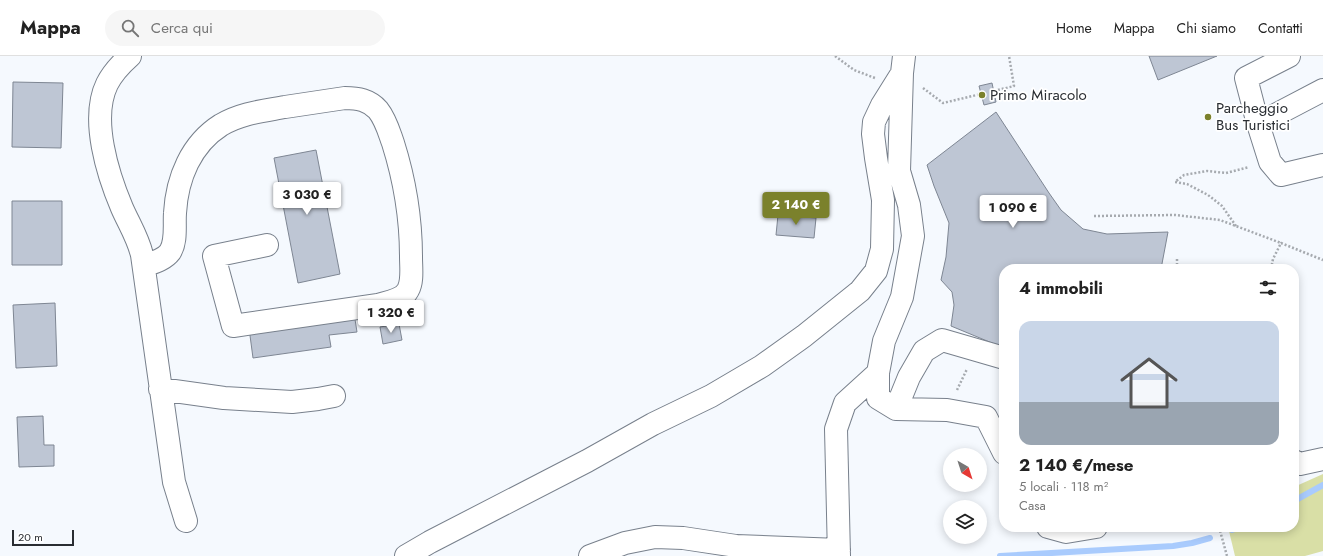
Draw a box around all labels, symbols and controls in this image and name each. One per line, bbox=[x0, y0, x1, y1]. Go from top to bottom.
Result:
search box bbox=[105, 10, 385, 46]
text: Mappa bbox=[20, 14, 81, 41]
icon: search bbox=[119, 17, 141, 39]
text: Cerca qui bbox=[151, 17, 213, 39]
text: Home bbox=[1056, 18, 1092, 38]
text: Mappa bbox=[1114, 18, 1155, 38]
text: Chi siamo bbox=[1177, 18, 1236, 38]
text: Contatti bbox=[1258, 18, 1303, 38]
place label: Primo Miracolo bbox=[990, 84, 1087, 106]
marker: Primo Miracolo bbox=[977, 90, 987, 100]
place label: Parcheggio Bus Turistici bbox=[1216, 97, 1290, 136]
marker: Parcheggio Bus Turistici bbox=[1203, 112, 1213, 122]
pin: 3 030 € bbox=[270, 182, 344, 216]
text: 3 030 € bbox=[282, 185, 332, 204]
pin: 2 140 € bbox=[759, 192, 833, 226]
text: 2 140 € bbox=[771, 195, 821, 214]
pin: 1 090 € bbox=[976, 195, 1050, 229]
text: 1 090 € bbox=[989, 198, 1037, 217]
text: 4 immobili bbox=[1019, 276, 1103, 300]
icon: filters bbox=[1257, 277, 1279, 299]
pin: 1 320 € bbox=[354, 300, 428, 334]
text: 1 320 € bbox=[367, 303, 415, 322]
icon: home bbox=[1113, 347, 1185, 419]
north arrow bbox=[943, 448, 987, 492]
map controls bbox=[943, 448, 987, 544]
text: 2 140 €/mese bbox=[1019, 453, 1134, 477]
text: 5 locali · 118 m² bbox=[1019, 477, 1108, 496]
text: Casa bbox=[1019, 496, 1046, 515]
button: layers bbox=[943, 500, 987, 544]
scale bar bbox=[12, 528, 74, 547]
text: 20 m bbox=[18, 529, 43, 545]

